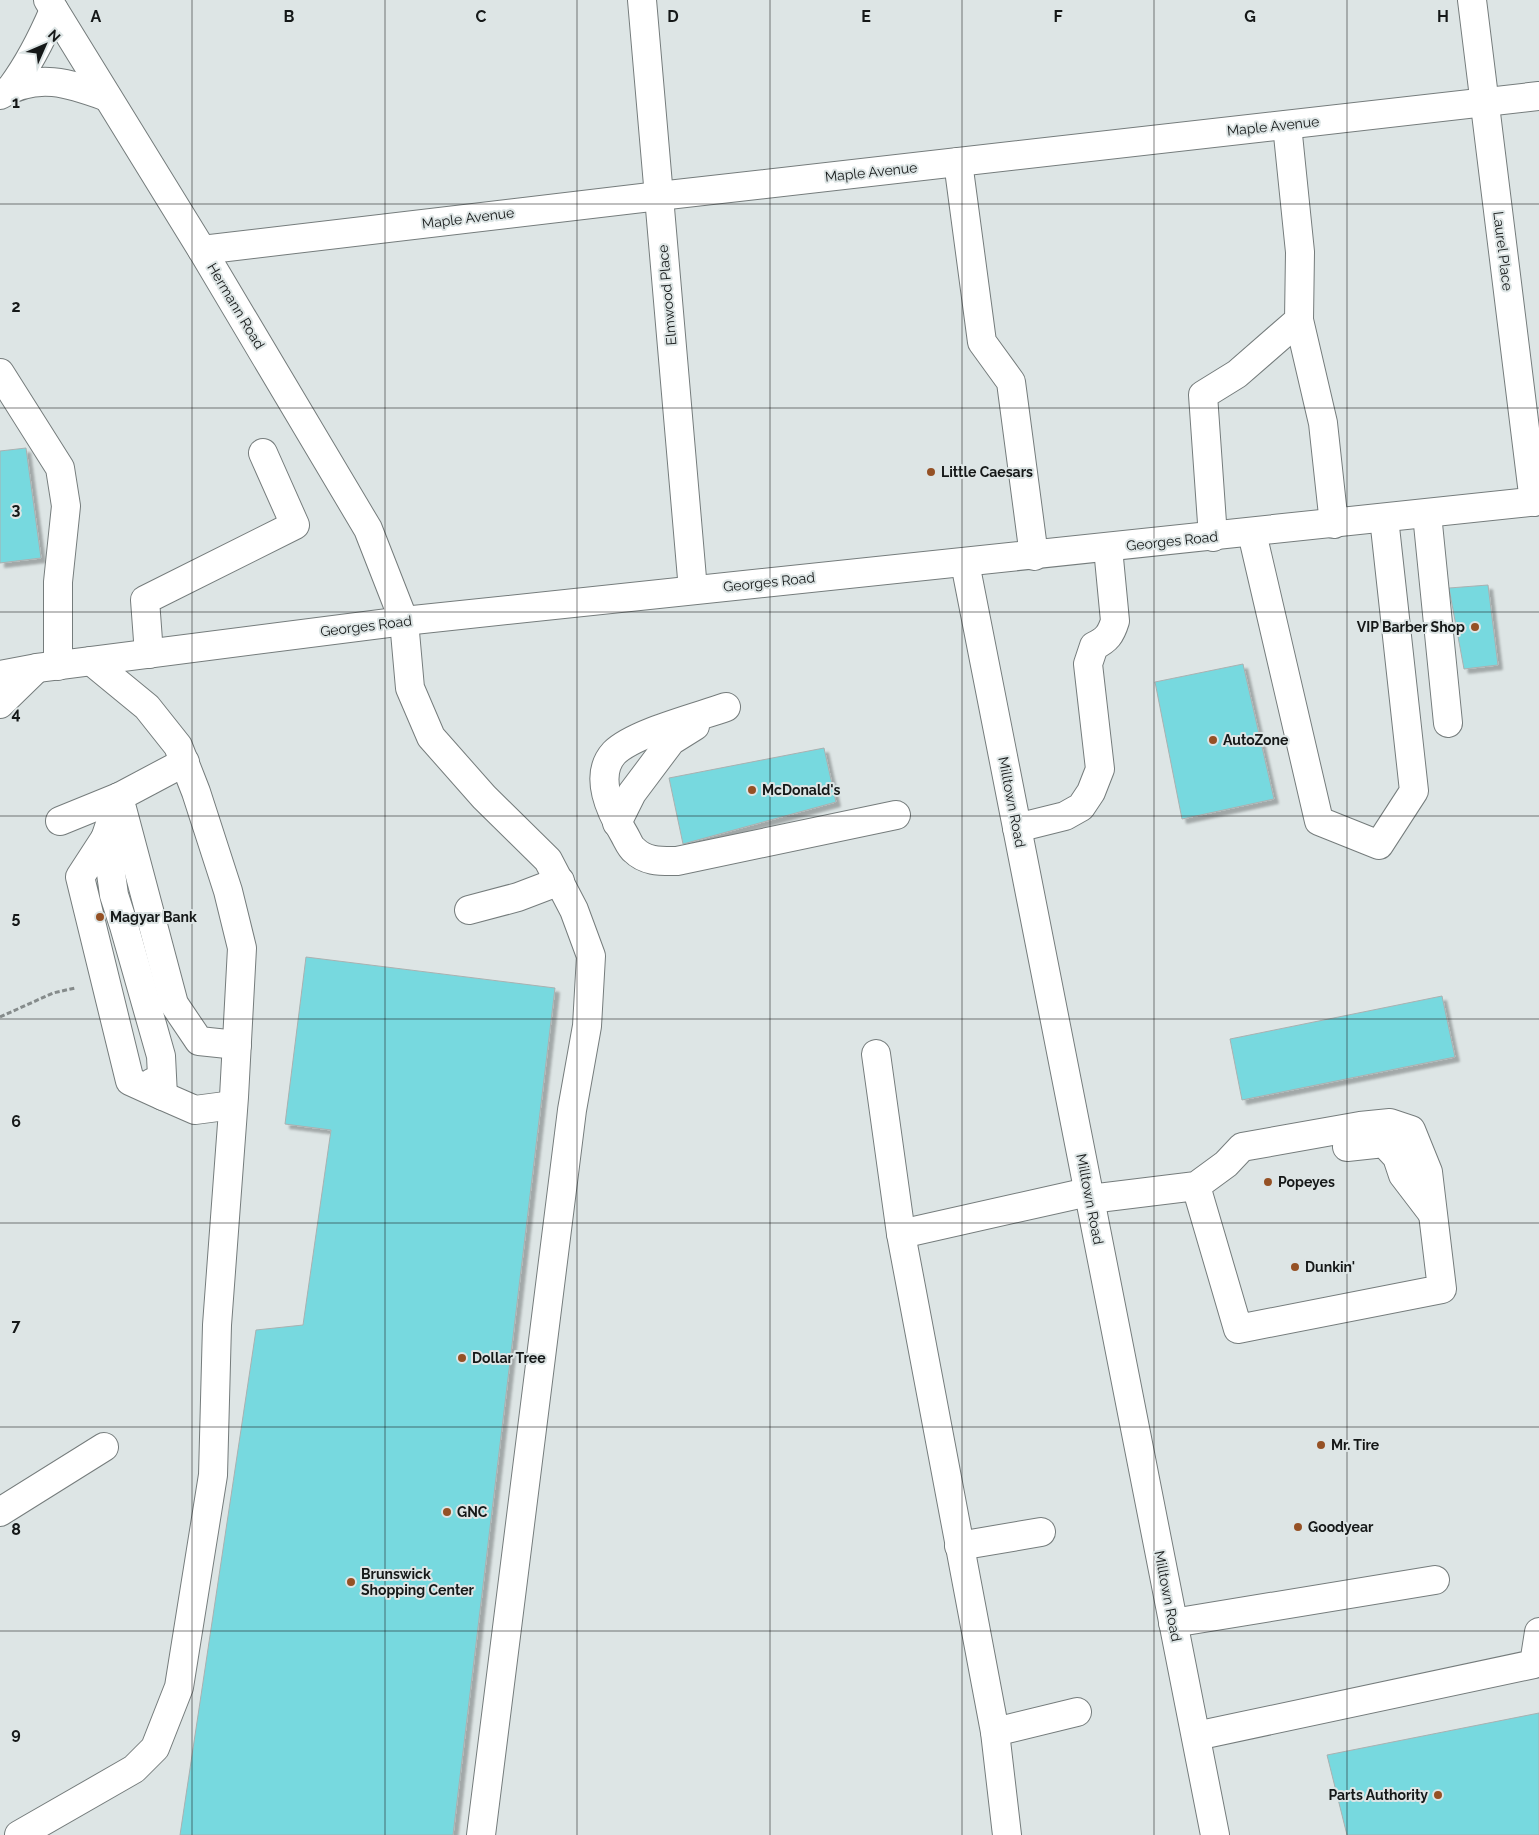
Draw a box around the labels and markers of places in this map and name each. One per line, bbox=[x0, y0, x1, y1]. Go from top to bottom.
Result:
place label: Little Caesars bbox=[941, 464, 1033, 480]
marker: Little Caesars bbox=[925, 466, 937, 478]
place label: VIP Barber Shop bbox=[1357, 619, 1465, 635]
marker: VIP Barber Shop bbox=[1469, 621, 1481, 633]
place label: AutoZone bbox=[1223, 732, 1289, 748]
marker: AutoZone bbox=[1207, 734, 1219, 746]
place label: McDonald's bbox=[762, 782, 841, 798]
marker: McDonald's bbox=[746, 784, 758, 796]
place label: Magyar Bank bbox=[110, 909, 197, 925]
marker: Magyar Bank bbox=[94, 911, 106, 923]
place label: Popeyes bbox=[1278, 1174, 1335, 1190]
marker: Popeyes bbox=[1262, 1176, 1274, 1188]
place label: Dunkin' bbox=[1305, 1259, 1355, 1275]
marker: Dunkin' bbox=[1289, 1261, 1301, 1273]
place label: Dollar Tree bbox=[472, 1350, 546, 1366]
marker: Dollar Tree bbox=[456, 1352, 468, 1364]
place label: Mr. Tire bbox=[1331, 1437, 1380, 1453]
marker: Mr. Tire bbox=[1315, 1439, 1327, 1451]
place label: GNC bbox=[457, 1504, 488, 1520]
marker: GNC bbox=[441, 1506, 453, 1518]
place label: Goodyear bbox=[1308, 1519, 1374, 1535]
marker: Goodyear bbox=[1292, 1521, 1304, 1533]
place label: Brunswick Shopping Center bbox=[361, 1566, 475, 1598]
marker: Brunswick Shopping Center bbox=[345, 1576, 357, 1588]
place label: Parts Authority bbox=[1328, 1787, 1428, 1803]
marker: Parts Authority bbox=[1432, 1789, 1444, 1801]

